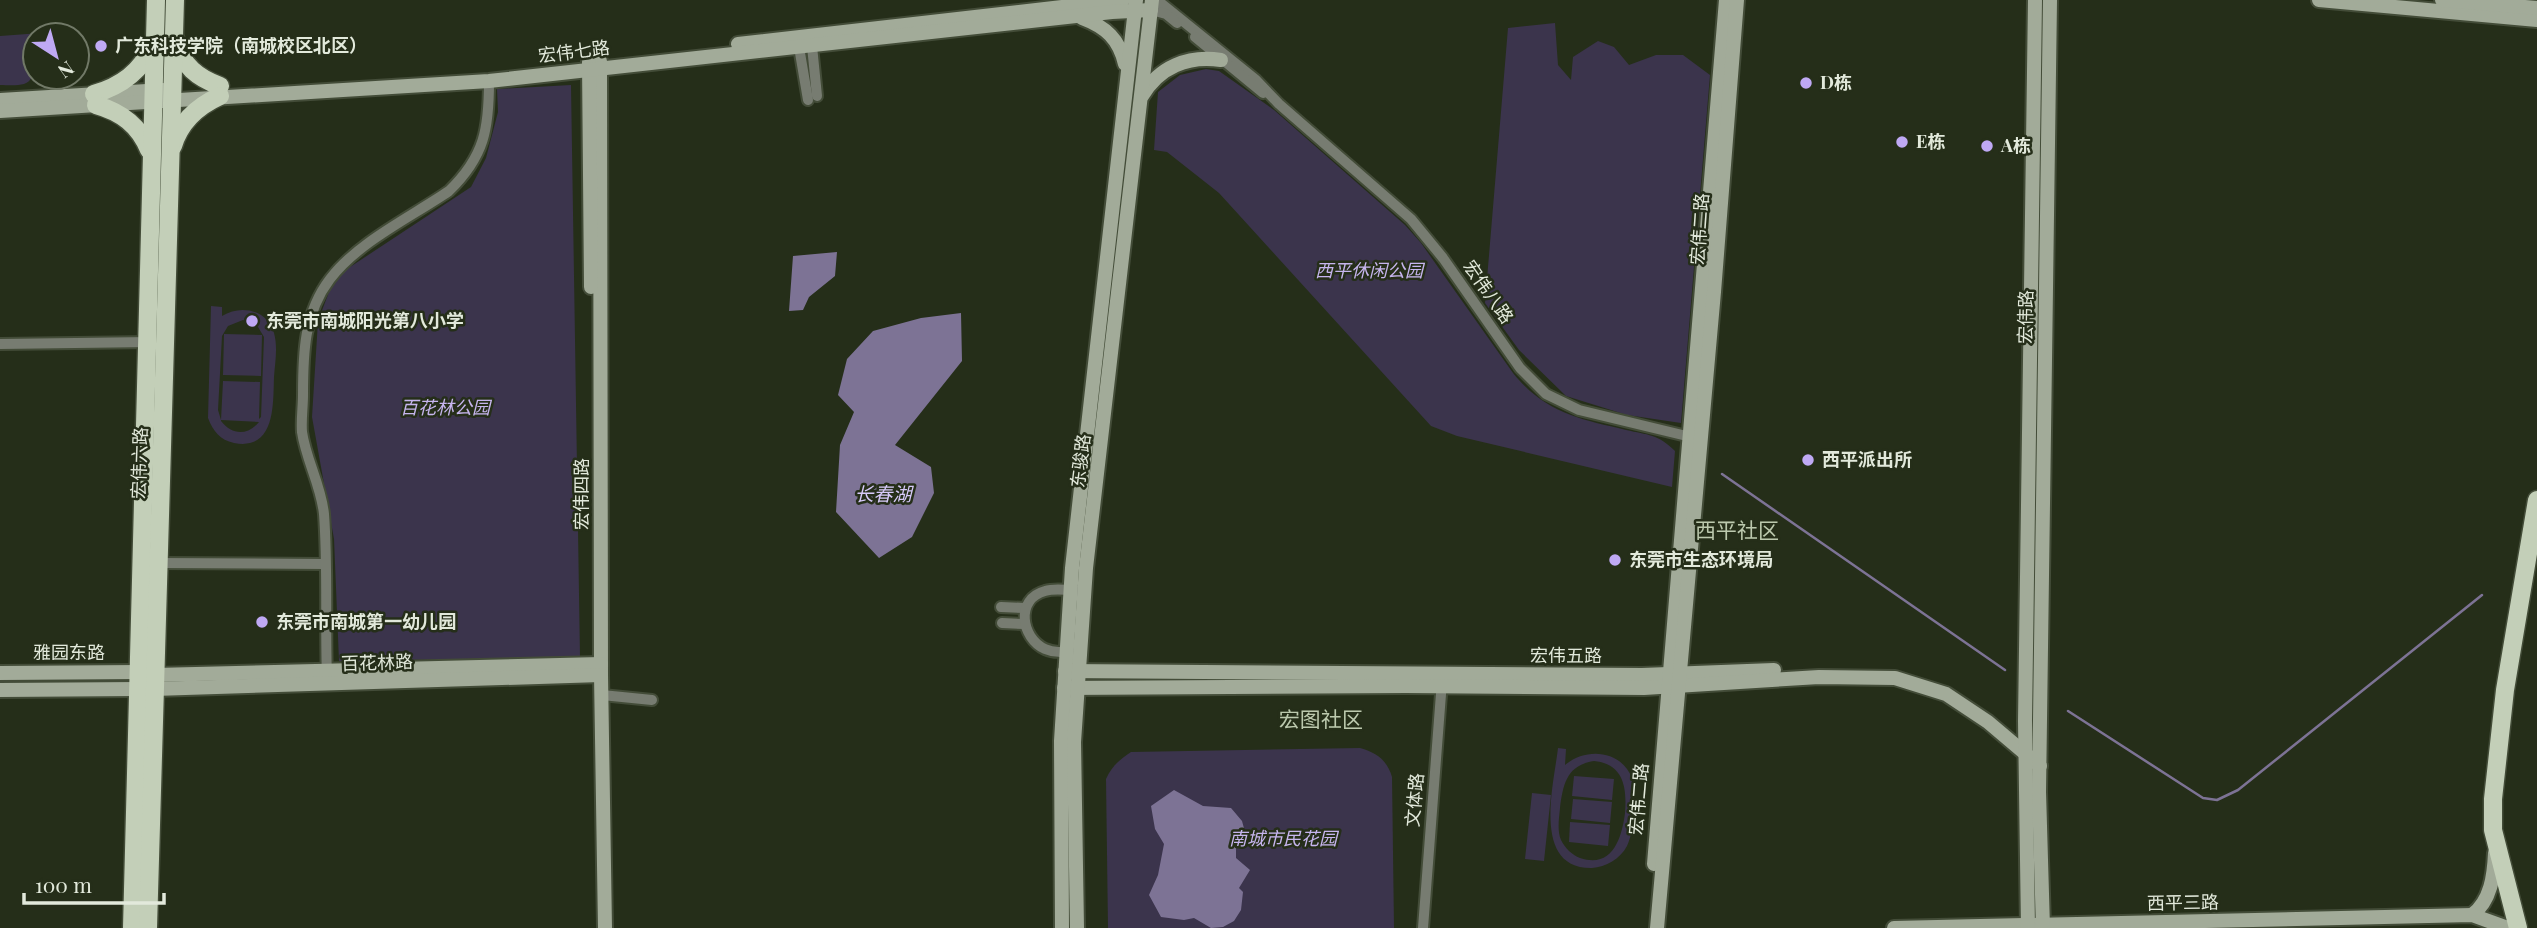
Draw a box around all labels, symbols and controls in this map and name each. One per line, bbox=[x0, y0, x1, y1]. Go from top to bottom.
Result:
north arrow bbox=[21, 21, 91, 91]
place label: 广东科技学院（南城校区北区） bbox=[115, 33, 367, 57]
street label: 宏伟七路 bbox=[537, 35, 611, 67]
marker: 广东科技学院（南城校区北区） bbox=[93, 38, 109, 54]
text: N bbox=[53, 56, 80, 85]
place label: D栋 bbox=[1820, 70, 1852, 94]
marker: D栋 bbox=[1798, 75, 1814, 91]
place label: E栋 bbox=[1916, 129, 1945, 153]
place label: A栋 bbox=[2000, 133, 2031, 157]
marker: E栋 bbox=[1894, 134, 1910, 150]
marker: A栋 bbox=[1979, 138, 1995, 154]
street label: 宏伟二路 bbox=[1685, 192, 1713, 266]
street label: 宏伟八路 bbox=[1458, 255, 1519, 328]
park label: 西平休闲公园 bbox=[1315, 258, 1426, 282]
street label: 宏伟路 bbox=[2013, 290, 2037, 344]
place label: 东莞市南城阳光第八小学 bbox=[266, 308, 464, 332]
marker: 东莞市南城阳光第八小学 bbox=[244, 313, 260, 329]
park label: 百花林公园 bbox=[400, 395, 493, 419]
street label: 宏伟六路 bbox=[126, 427, 152, 499]
street label: 东骏路 bbox=[1065, 433, 1095, 489]
place label: 西平派出所 bbox=[1822, 447, 1912, 471]
marker: 西平派出所 bbox=[1800, 452, 1816, 468]
street label: 宏伟四路 bbox=[569, 458, 593, 530]
water label: 长春湖 bbox=[854, 480, 914, 506]
district label: 西平社区 bbox=[1695, 515, 1779, 543]
place label: 东莞市生态环境局 bbox=[1629, 547, 1773, 571]
marker: 东莞市生态环境局 bbox=[1607, 552, 1623, 568]
place label: 东莞市南城第一幼儿园 bbox=[276, 609, 456, 633]
marker: 东莞市南城第一幼儿园 bbox=[254, 614, 270, 630]
street label: 雅园东路 bbox=[33, 640, 105, 664]
street label: 宏伟五路 bbox=[1530, 643, 1602, 667]
street label: 百花林路 bbox=[341, 649, 413, 675]
district label: 宏图社区 bbox=[1279, 704, 1363, 732]
street label: 宏伟二路 bbox=[1623, 762, 1653, 836]
street label: 文体路 bbox=[1400, 772, 1428, 828]
park label: 南城市民花园 bbox=[1229, 826, 1340, 850]
scale bar bbox=[24, 862, 164, 906]
text: 100 m bbox=[35, 870, 92, 898]
street label: 西平三路 bbox=[2147, 889, 2219, 915]

